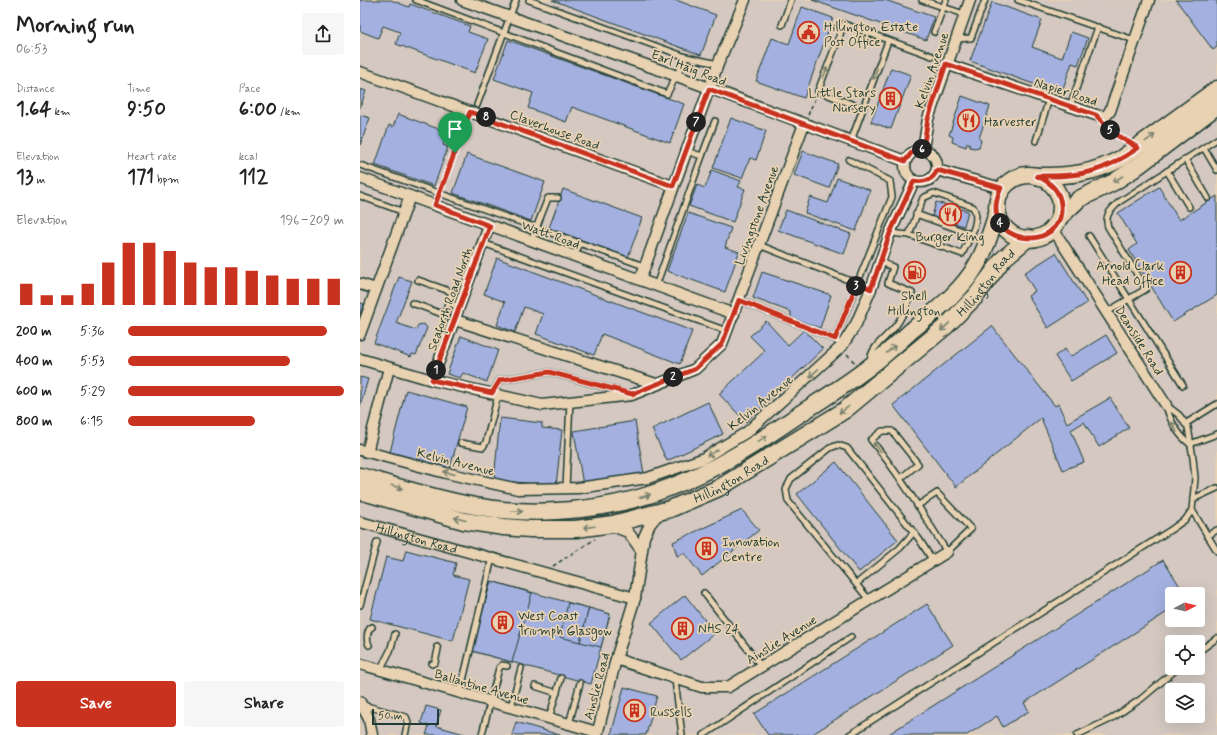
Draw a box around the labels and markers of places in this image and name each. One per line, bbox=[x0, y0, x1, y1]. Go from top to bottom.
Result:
place label: Hillington Estate Post Office bbox=[824, 19, 918, 51]
public building icon: Hillington Estate Post Office bbox=[795, 20, 821, 46]
place label: Little Stars Nursery bbox=[808, 85, 876, 117]
building icon: Little Stars Nursery bbox=[878, 86, 904, 112]
pin: 8 bbox=[476, 107, 496, 127]
restaurant icon: Harvester bbox=[956, 108, 982, 134]
pin bbox=[438, 112, 472, 153]
pin: 7 bbox=[686, 112, 706, 132]
place label: Harvester bbox=[984, 114, 1037, 131]
pin: 5 bbox=[1100, 120, 1120, 140]
pin: 6 bbox=[912, 139, 932, 159]
restaurant icon: Burger King bbox=[937, 201, 963, 227]
pin: 4 bbox=[990, 213, 1010, 233]
place label: Burger King bbox=[916, 229, 984, 247]
place label: Arnold Clark Head Office bbox=[1096, 258, 1165, 290]
building icon: Arnold Clark Head Office bbox=[1167, 259, 1193, 285]
fuel station icon: Shell Hillington bbox=[901, 260, 927, 286]
pin: 3 bbox=[846, 276, 866, 296]
place label: Shell Hillington bbox=[888, 288, 940, 322]
pin: 1 bbox=[426, 360, 446, 380]
pin: 2 bbox=[663, 367, 683, 387]
place label: Innovation Centre bbox=[722, 534, 780, 566]
building icon: Innovation Centre bbox=[693, 535, 719, 561]
place label: West Coast Triumph Glasgow bbox=[518, 608, 612, 641]
building icon: West Coast Triumph Glasgow bbox=[489, 609, 515, 635]
building icon: NHS 24 bbox=[670, 615, 696, 641]
place label: NHS 24 bbox=[698, 621, 739, 638]
building icon: Russells bbox=[622, 698, 648, 724]
place label: Russells bbox=[650, 704, 692, 721]

